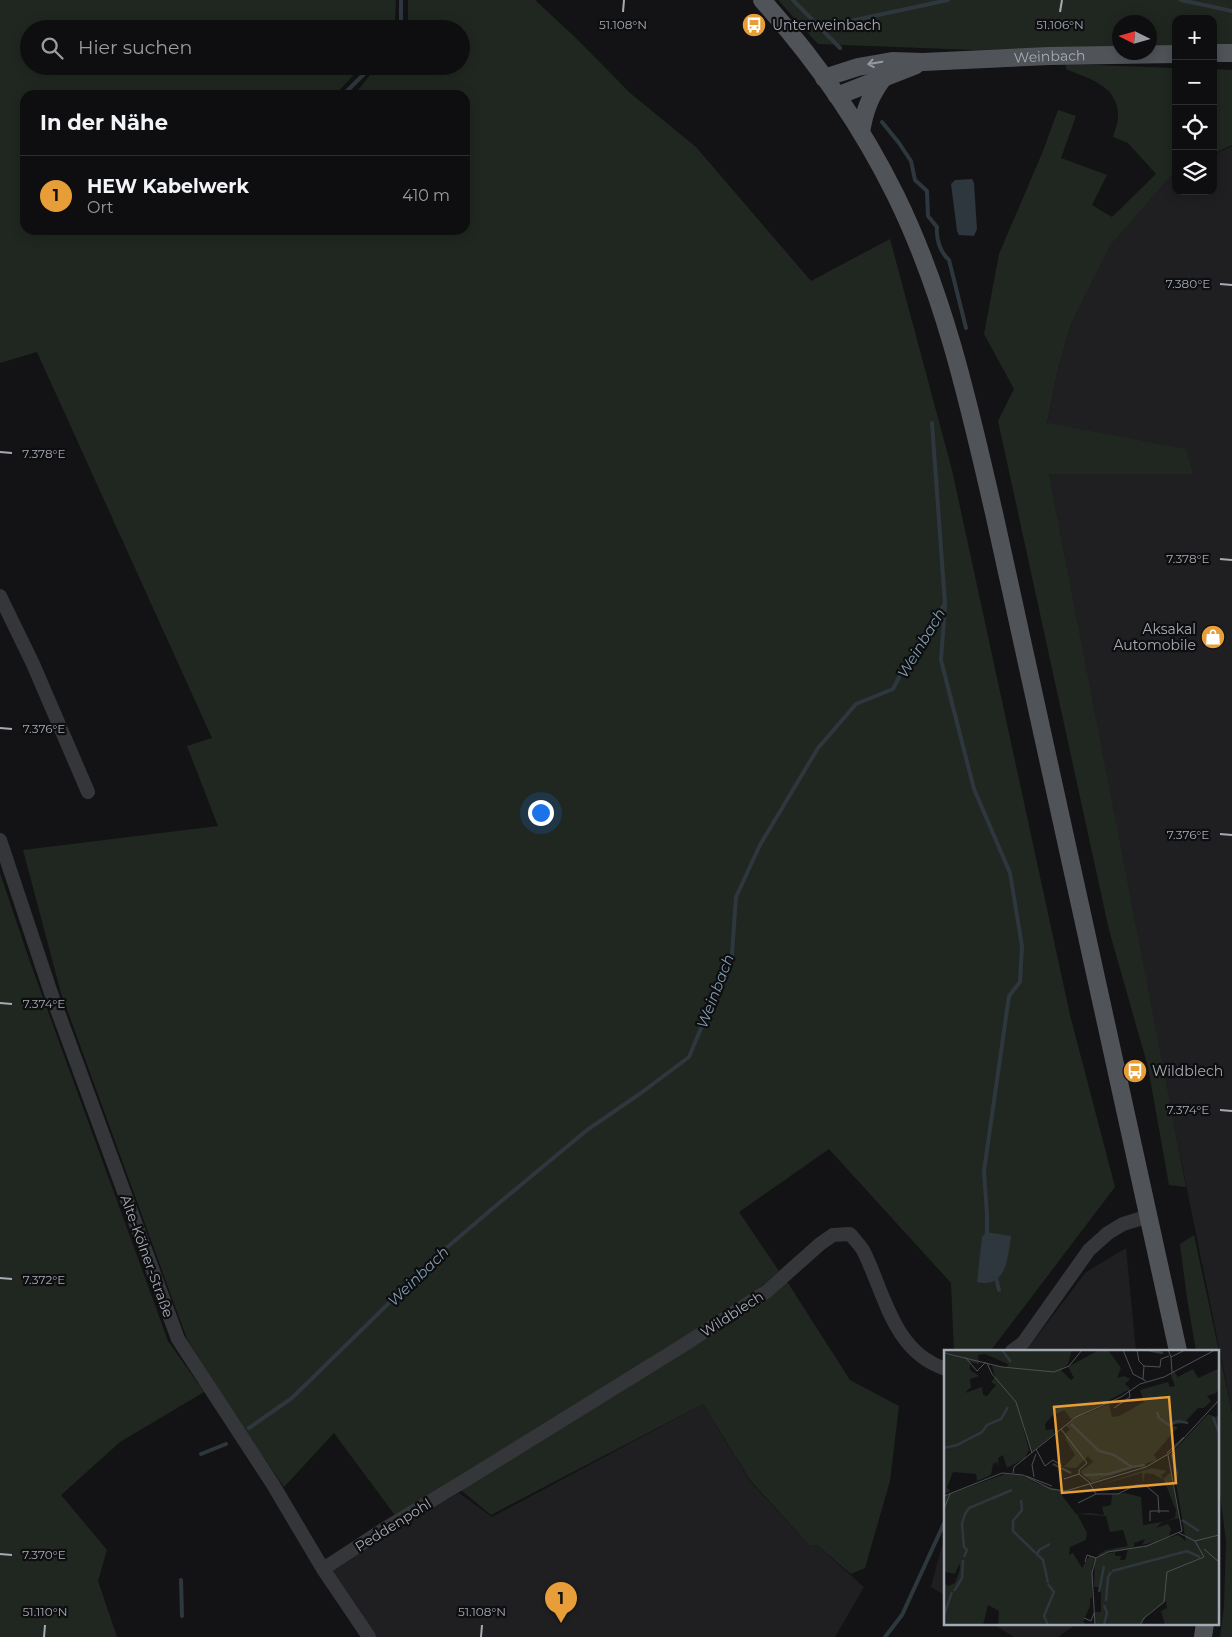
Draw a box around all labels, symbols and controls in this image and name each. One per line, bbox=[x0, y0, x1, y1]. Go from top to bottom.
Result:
bus stop icon: Unterweinbach bbox=[741, 12, 767, 38]
north arrow bbox=[1112, 15, 1157, 60]
map controls bbox=[1172, 15, 1217, 195]
button: + bbox=[1172, 15, 1217, 60]
place label: Unterweinbach bbox=[772, 16, 881, 34]
text: 51.108°N bbox=[599, 17, 647, 32]
text: 51.106°N bbox=[1036, 17, 1084, 32]
search box bbox=[20, 20, 470, 75]
icon: search bbox=[38, 34, 66, 62]
text: Hier suchen bbox=[78, 36, 192, 59]
street label: Weinbach bbox=[1013, 46, 1085, 67]
one-way arrow bbox=[867, 59, 883, 69]
button: − bbox=[1172, 60, 1217, 105]
button: locate bbox=[1172, 105, 1217, 150]
text: In der Nähe bbox=[40, 110, 168, 135]
button: layers bbox=[1172, 150, 1217, 195]
text: HEW Kabelwerk bbox=[87, 175, 249, 198]
text: 1 bbox=[53, 186, 59, 205]
text: 410 m bbox=[402, 186, 450, 205]
text: Ort bbox=[87, 198, 114, 217]
text: 7.380°E bbox=[1166, 276, 1210, 291]
text: 7.378°E bbox=[22, 446, 66, 461]
text: 7.378°E bbox=[1166, 551, 1210, 566]
water label: Weinbach bbox=[893, 605, 949, 681]
place label: Aksakal Automobile bbox=[1113, 620, 1196, 654]
shop icon: Aksakal Automobile bbox=[1200, 624, 1226, 650]
text: 7.376°E bbox=[23, 721, 65, 736]
your location bbox=[528, 800, 554, 826]
text: 7.376°E bbox=[1167, 827, 1209, 842]
water label: Weinbach bbox=[692, 951, 738, 1031]
text: 7.374°E bbox=[23, 996, 65, 1011]
bus stop icon: Wildblech bbox=[1122, 1058, 1148, 1084]
place label: Wildblech bbox=[1152, 1062, 1223, 1080]
text: 7.374°E bbox=[1167, 1102, 1209, 1117]
street label: Alte-Kölner-Straße bbox=[116, 1192, 178, 1320]
water label: Weinbach bbox=[383, 1242, 453, 1310]
text: 7.372°E bbox=[23, 1272, 65, 1287]
street label: Wildblech bbox=[697, 1287, 767, 1341]
inset map bbox=[944, 1350, 1220, 1624]
street label: Peddenpohl bbox=[351, 1494, 435, 1556]
text: 7.370°E bbox=[22, 1547, 66, 1562]
pin: 1 bbox=[545, 1582, 577, 1623]
text: 51.110°N bbox=[23, 1604, 67, 1619]
text: 51.108°N bbox=[458, 1604, 506, 1619]

